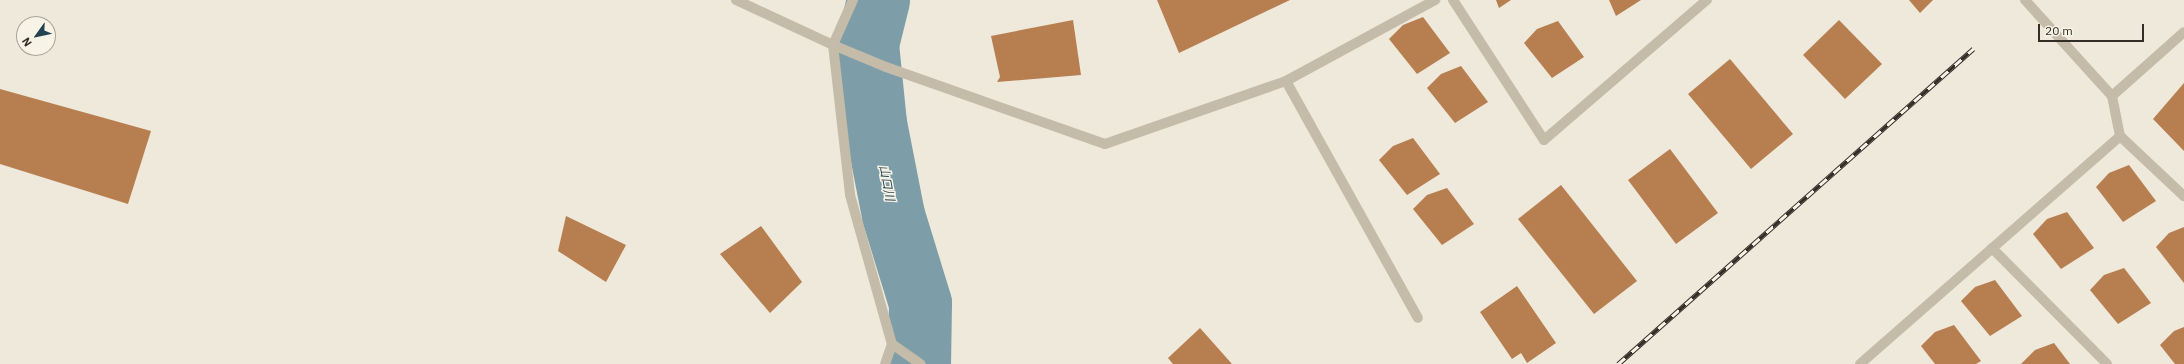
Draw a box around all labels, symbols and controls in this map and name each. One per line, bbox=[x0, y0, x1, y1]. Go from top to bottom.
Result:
north arrow bbox=[16, 16, 56, 56]
scale bar bbox=[2040, 16, 2146, 42]
text: 20 m bbox=[2045, 23, 2073, 38]
text: N bbox=[19, 35, 35, 49]
water label: 山口川 bbox=[876, 164, 898, 202]

